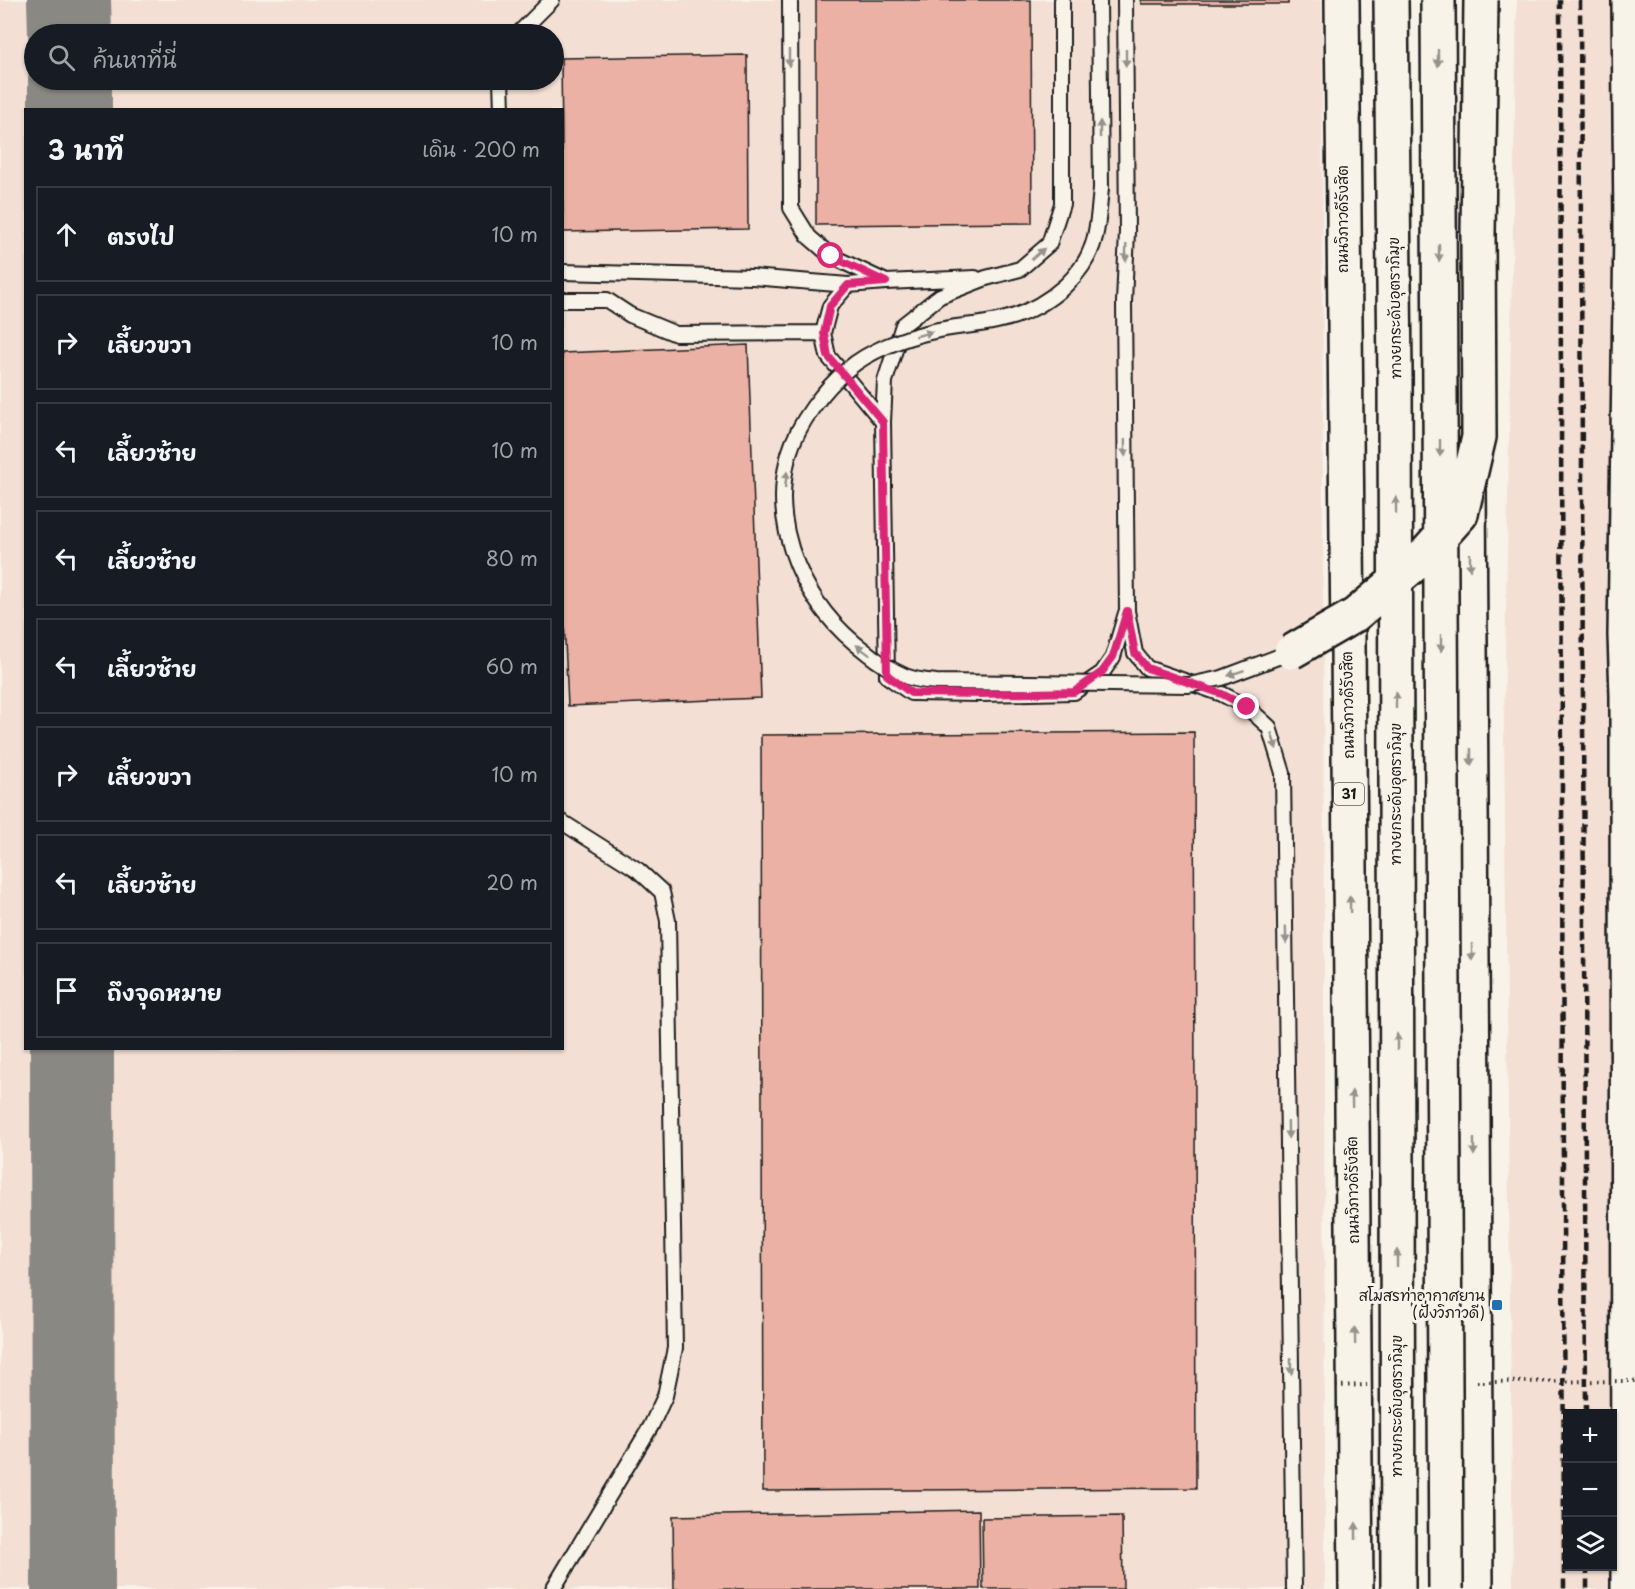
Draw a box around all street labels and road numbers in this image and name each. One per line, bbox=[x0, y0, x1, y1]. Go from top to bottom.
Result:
street label: ถนนวิภาวดีรังสิต bbox=[1330, 165, 1353, 273]
street label: ทางยกระดับอุตราภิมุข bbox=[1381, 237, 1407, 379]
street label: ถนนวิภาวดีรังสิต bbox=[1334, 651, 1359, 759]
street label: ทางยกระดับอุตราภิมุข bbox=[1383, 723, 1407, 865]
road number: 31 bbox=[1334, 783, 1364, 805]
street label: ถนนวิภาวดีรังสิต bbox=[1339, 1136, 1364, 1244]
street label: ทางยกระดับอุตราภิมุข bbox=[1384, 1335, 1408, 1477]

